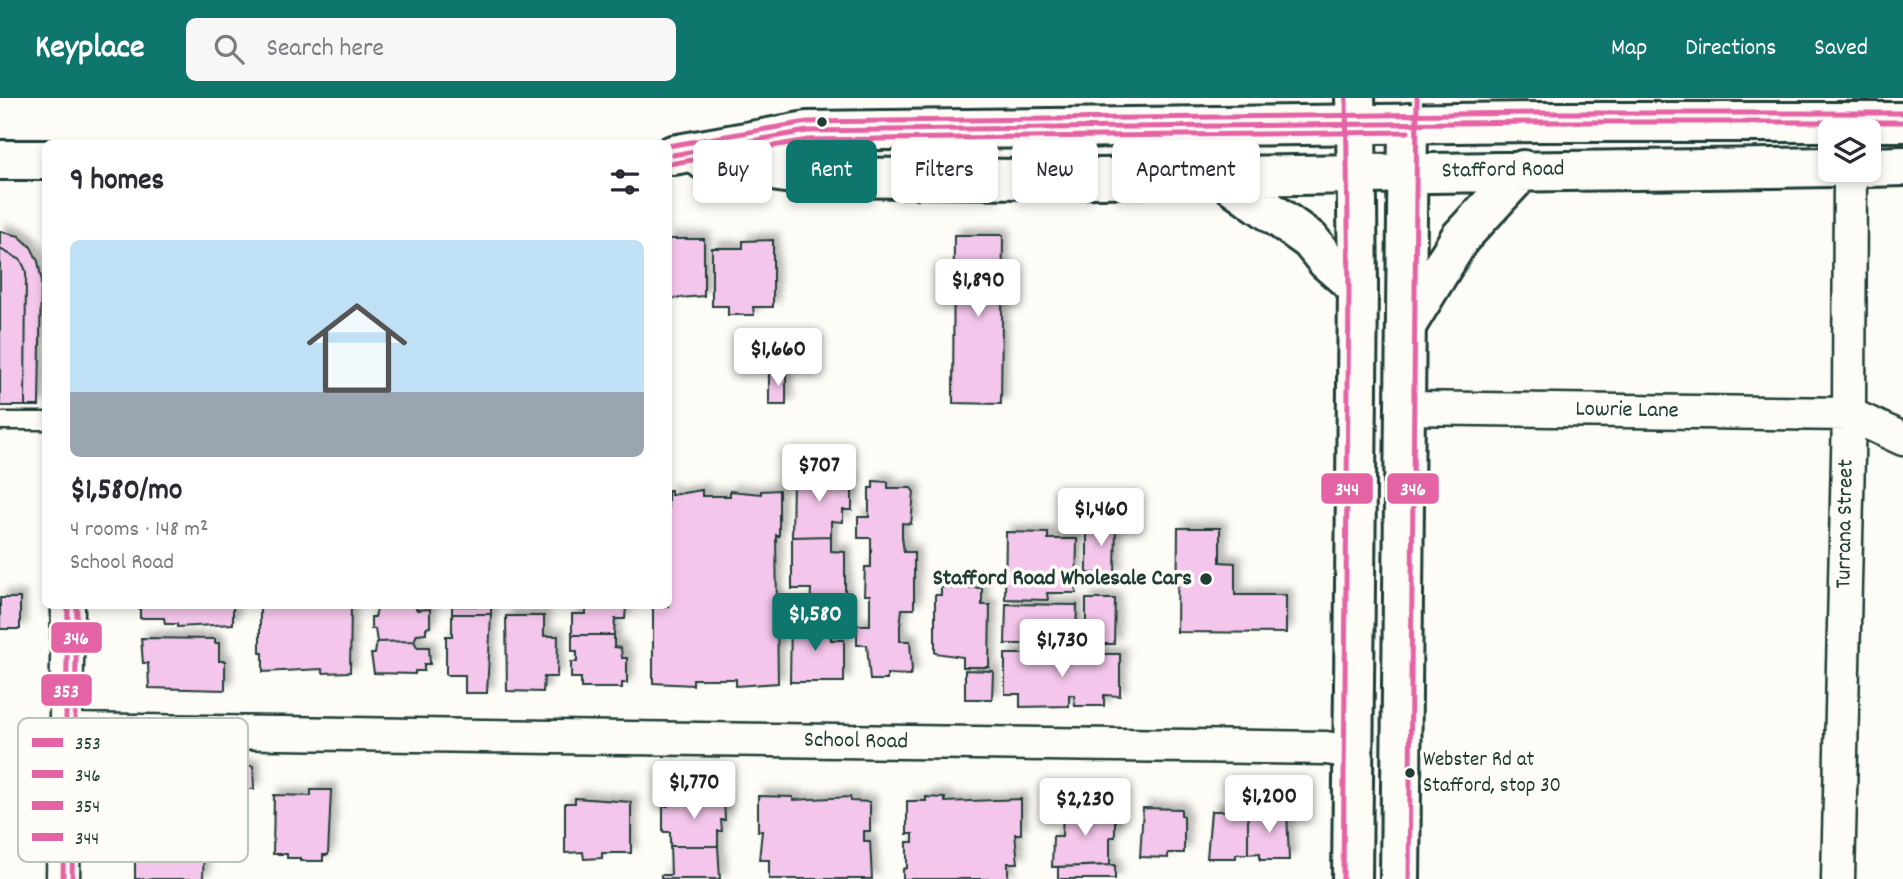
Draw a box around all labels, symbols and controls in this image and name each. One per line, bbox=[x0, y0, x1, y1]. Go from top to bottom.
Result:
search box bbox=[186, 18, 676, 81]
text: Keyplace bbox=[35, 26, 144, 73]
icon: search bbox=[210, 30, 248, 68]
text: Search here bbox=[266, 31, 384, 68]
text: Map bbox=[1611, 32, 1647, 66]
text: Directions bbox=[1685, 32, 1776, 66]
text: Saved bbox=[1814, 32, 1868, 66]
unlabelled marker bbox=[815, 115, 829, 129]
map controls bbox=[1818, 119, 1881, 182]
button: layers bbox=[1818, 119, 1881, 182]
chip: Buy bbox=[693, 140, 772, 203]
chip: Rent bbox=[786, 140, 877, 203]
chip: Filters bbox=[891, 140, 998, 203]
chip: New bbox=[1012, 140, 1098, 203]
chip: Apartment bbox=[1112, 140, 1260, 203]
street label: Stafford Road bbox=[1441, 153, 1565, 189]
text: 9 homes bbox=[70, 161, 164, 204]
icon: filters bbox=[606, 163, 644, 201]
pin: $1,890 bbox=[921, 260, 1035, 319]
text: $1,890 bbox=[951, 265, 1005, 298]
icon: home bbox=[294, 285, 420, 411]
pin: $1,660 bbox=[721, 328, 835, 388]
text: $1,660 bbox=[750, 334, 806, 367]
street label: Lowrie Lane bbox=[1575, 394, 1679, 428]
pin: $707 bbox=[778, 444, 860, 504]
text: $707 bbox=[798, 450, 840, 483]
street label: Turrana Street bbox=[1828, 459, 1864, 589]
text: $1,580/mo bbox=[70, 471, 182, 514]
line badge: 344 bbox=[1320, 472, 1374, 505]
line badge: 346 bbox=[1386, 472, 1440, 505]
text: 344 bbox=[1335, 478, 1359, 505]
text: 346 bbox=[1400, 478, 1426, 505]
pin: $1,460 bbox=[1044, 489, 1158, 548]
text: $1,460 bbox=[1074, 494, 1128, 527]
text: 4 rooms · 148 m² bbox=[70, 514, 208, 547]
text: School Road bbox=[70, 547, 174, 580]
place label: Stafford Road Wholesale Cars bbox=[933, 563, 1192, 596]
marker: Stafford Road Wholesale Cars bbox=[1198, 571, 1214, 587]
pin: $1,580 bbox=[758, 594, 872, 653]
text: $1,580 bbox=[788, 599, 842, 632]
pin: $1,730 bbox=[1005, 620, 1119, 679]
line badge: 346 bbox=[50, 621, 103, 654]
text: $1,730 bbox=[1036, 625, 1088, 658]
text: 346 bbox=[63, 627, 89, 654]
line badge: 353 bbox=[40, 673, 93, 707]
text: 353 bbox=[53, 680, 79, 707]
legend bbox=[18, 718, 248, 862]
street label: School Road bbox=[804, 725, 908, 759]
text: 353 bbox=[75, 732, 101, 759]
place label: Webster Rd at Stafford, stop 30 bbox=[1423, 746, 1561, 802]
pin: $1,770 bbox=[637, 762, 751, 821]
text: 346 bbox=[75, 764, 101, 791]
marker: Webster Rd at Stafford, stop 30 bbox=[1403, 766, 1417, 780]
text: $1,770 bbox=[668, 767, 720, 800]
pin: $1,200 bbox=[1212, 776, 1326, 835]
pin: $2,230 bbox=[1028, 778, 1142, 838]
text: $1,200 bbox=[1241, 781, 1297, 814]
text: $2,230 bbox=[1056, 784, 1114, 817]
text: 354 bbox=[75, 795, 100, 822]
text: 344 bbox=[75, 827, 99, 854]

